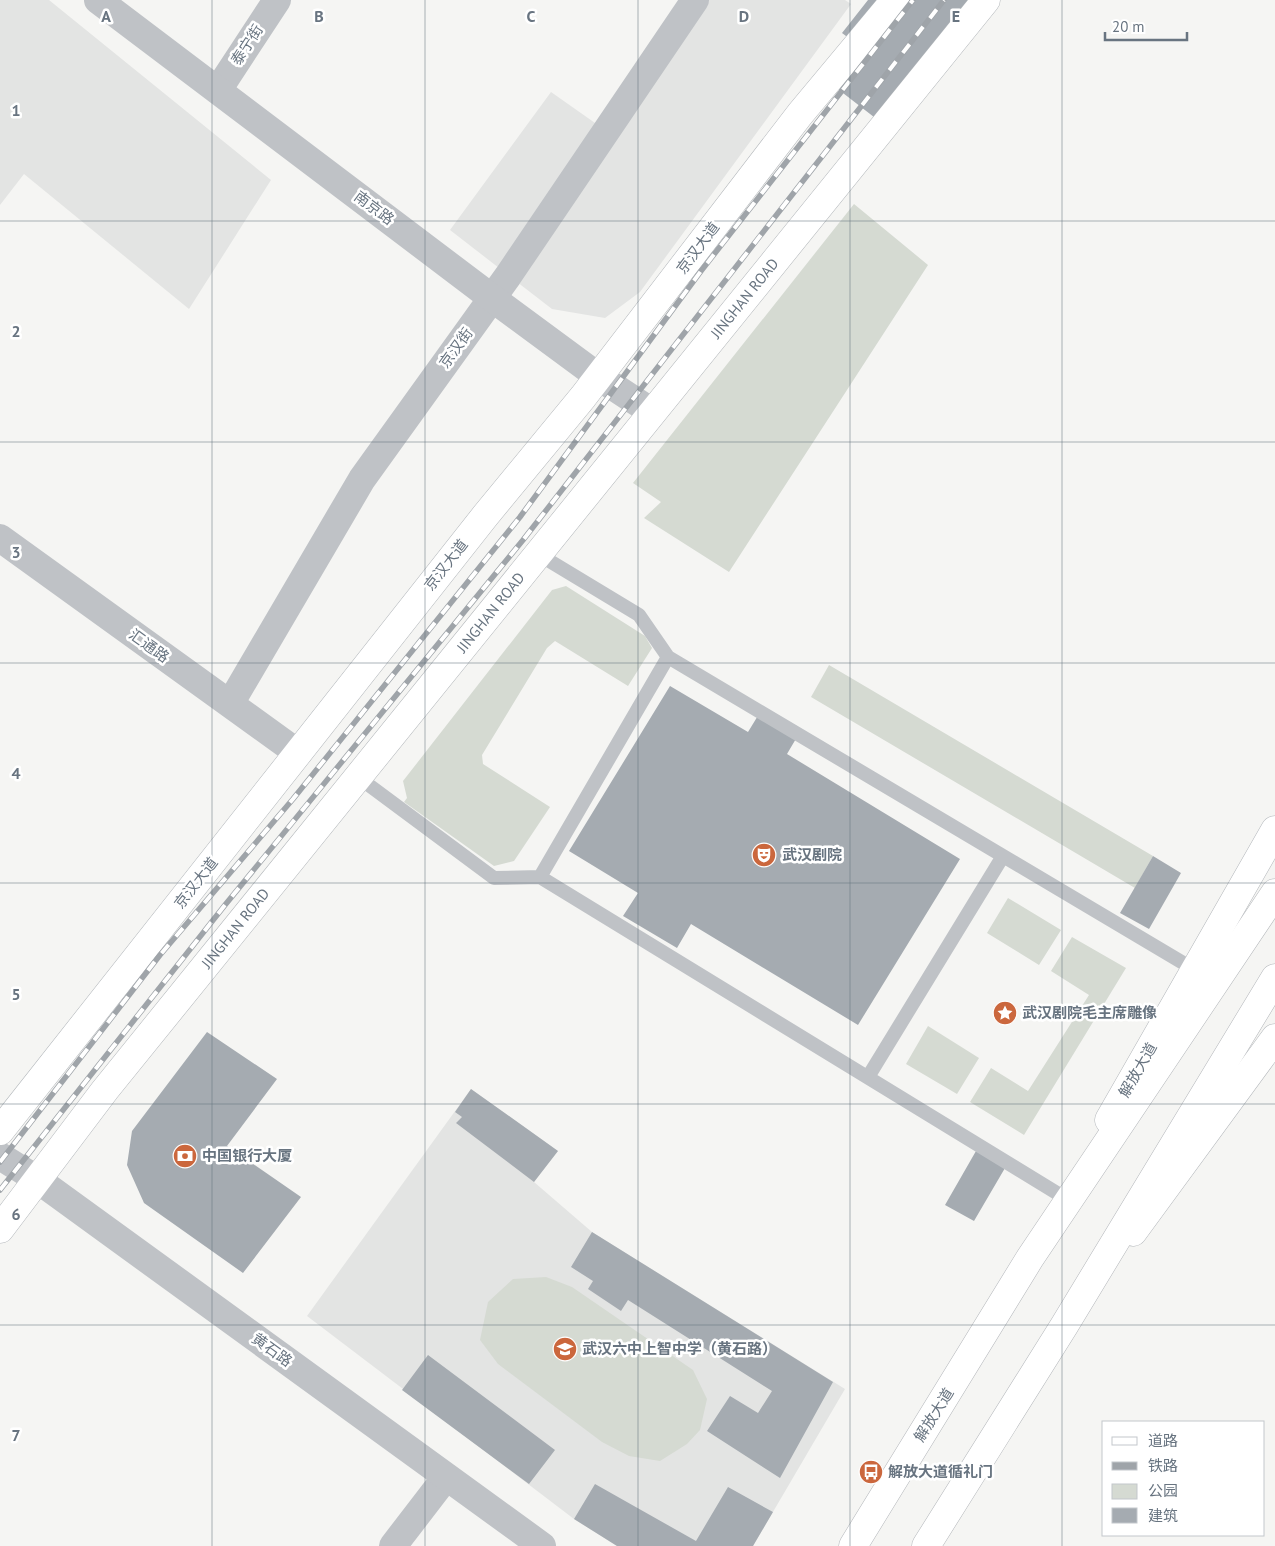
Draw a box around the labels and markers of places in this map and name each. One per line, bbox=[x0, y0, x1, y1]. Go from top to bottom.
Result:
theatre icon: 武汉剧院 bbox=[751, 842, 777, 868]
place label: 武汉剧院 bbox=[782, 845, 842, 864]
place icon: 武汉剧院毛主席雕像 bbox=[992, 1000, 1018, 1026]
place label: 武汉剧院毛主席雕像 bbox=[1022, 1003, 1157, 1022]
bank icon: 中国银行大厦 bbox=[172, 1143, 198, 1169]
place label: 中国银行大厦 bbox=[202, 1146, 292, 1165]
school or university icon: 武汉六中上智中学（黄石路） bbox=[552, 1336, 578, 1362]
place label: 武汉六中上智中学（黄石路） bbox=[582, 1339, 777, 1358]
bus stop icon: 解放大道循礼门 bbox=[858, 1459, 884, 1485]
place label: 解放大道循礼门 bbox=[888, 1462, 993, 1481]

